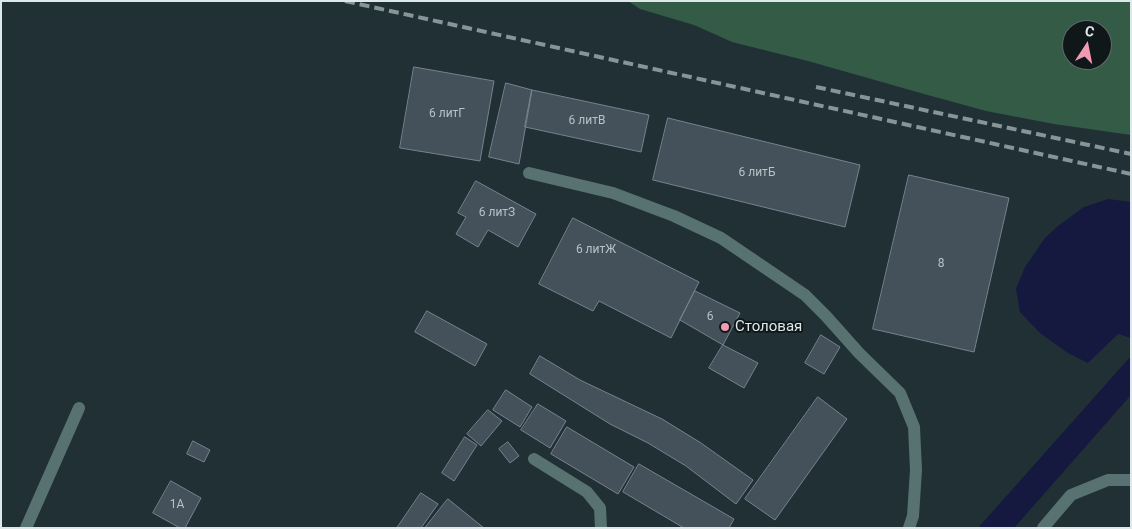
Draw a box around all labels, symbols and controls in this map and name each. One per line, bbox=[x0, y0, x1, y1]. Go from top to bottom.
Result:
north arrow bbox=[1062, 20, 1112, 70]
text: С bbox=[1084, 23, 1096, 40]
house number: 6 литГ bbox=[429, 107, 465, 121]
house number: 6 литВ bbox=[569, 114, 605, 128]
house number: 6 литБ bbox=[739, 166, 775, 180]
house number: 6 литЗ bbox=[479, 206, 515, 220]
house number: 6 литЖ bbox=[576, 243, 616, 257]
house number: 8 bbox=[938, 257, 944, 271]
house number: 6 bbox=[707, 310, 713, 324]
place label: Столовая bbox=[735, 318, 802, 336]
marker: Столовая bbox=[719, 321, 731, 333]
house number: 1А bbox=[170, 498, 184, 512]

